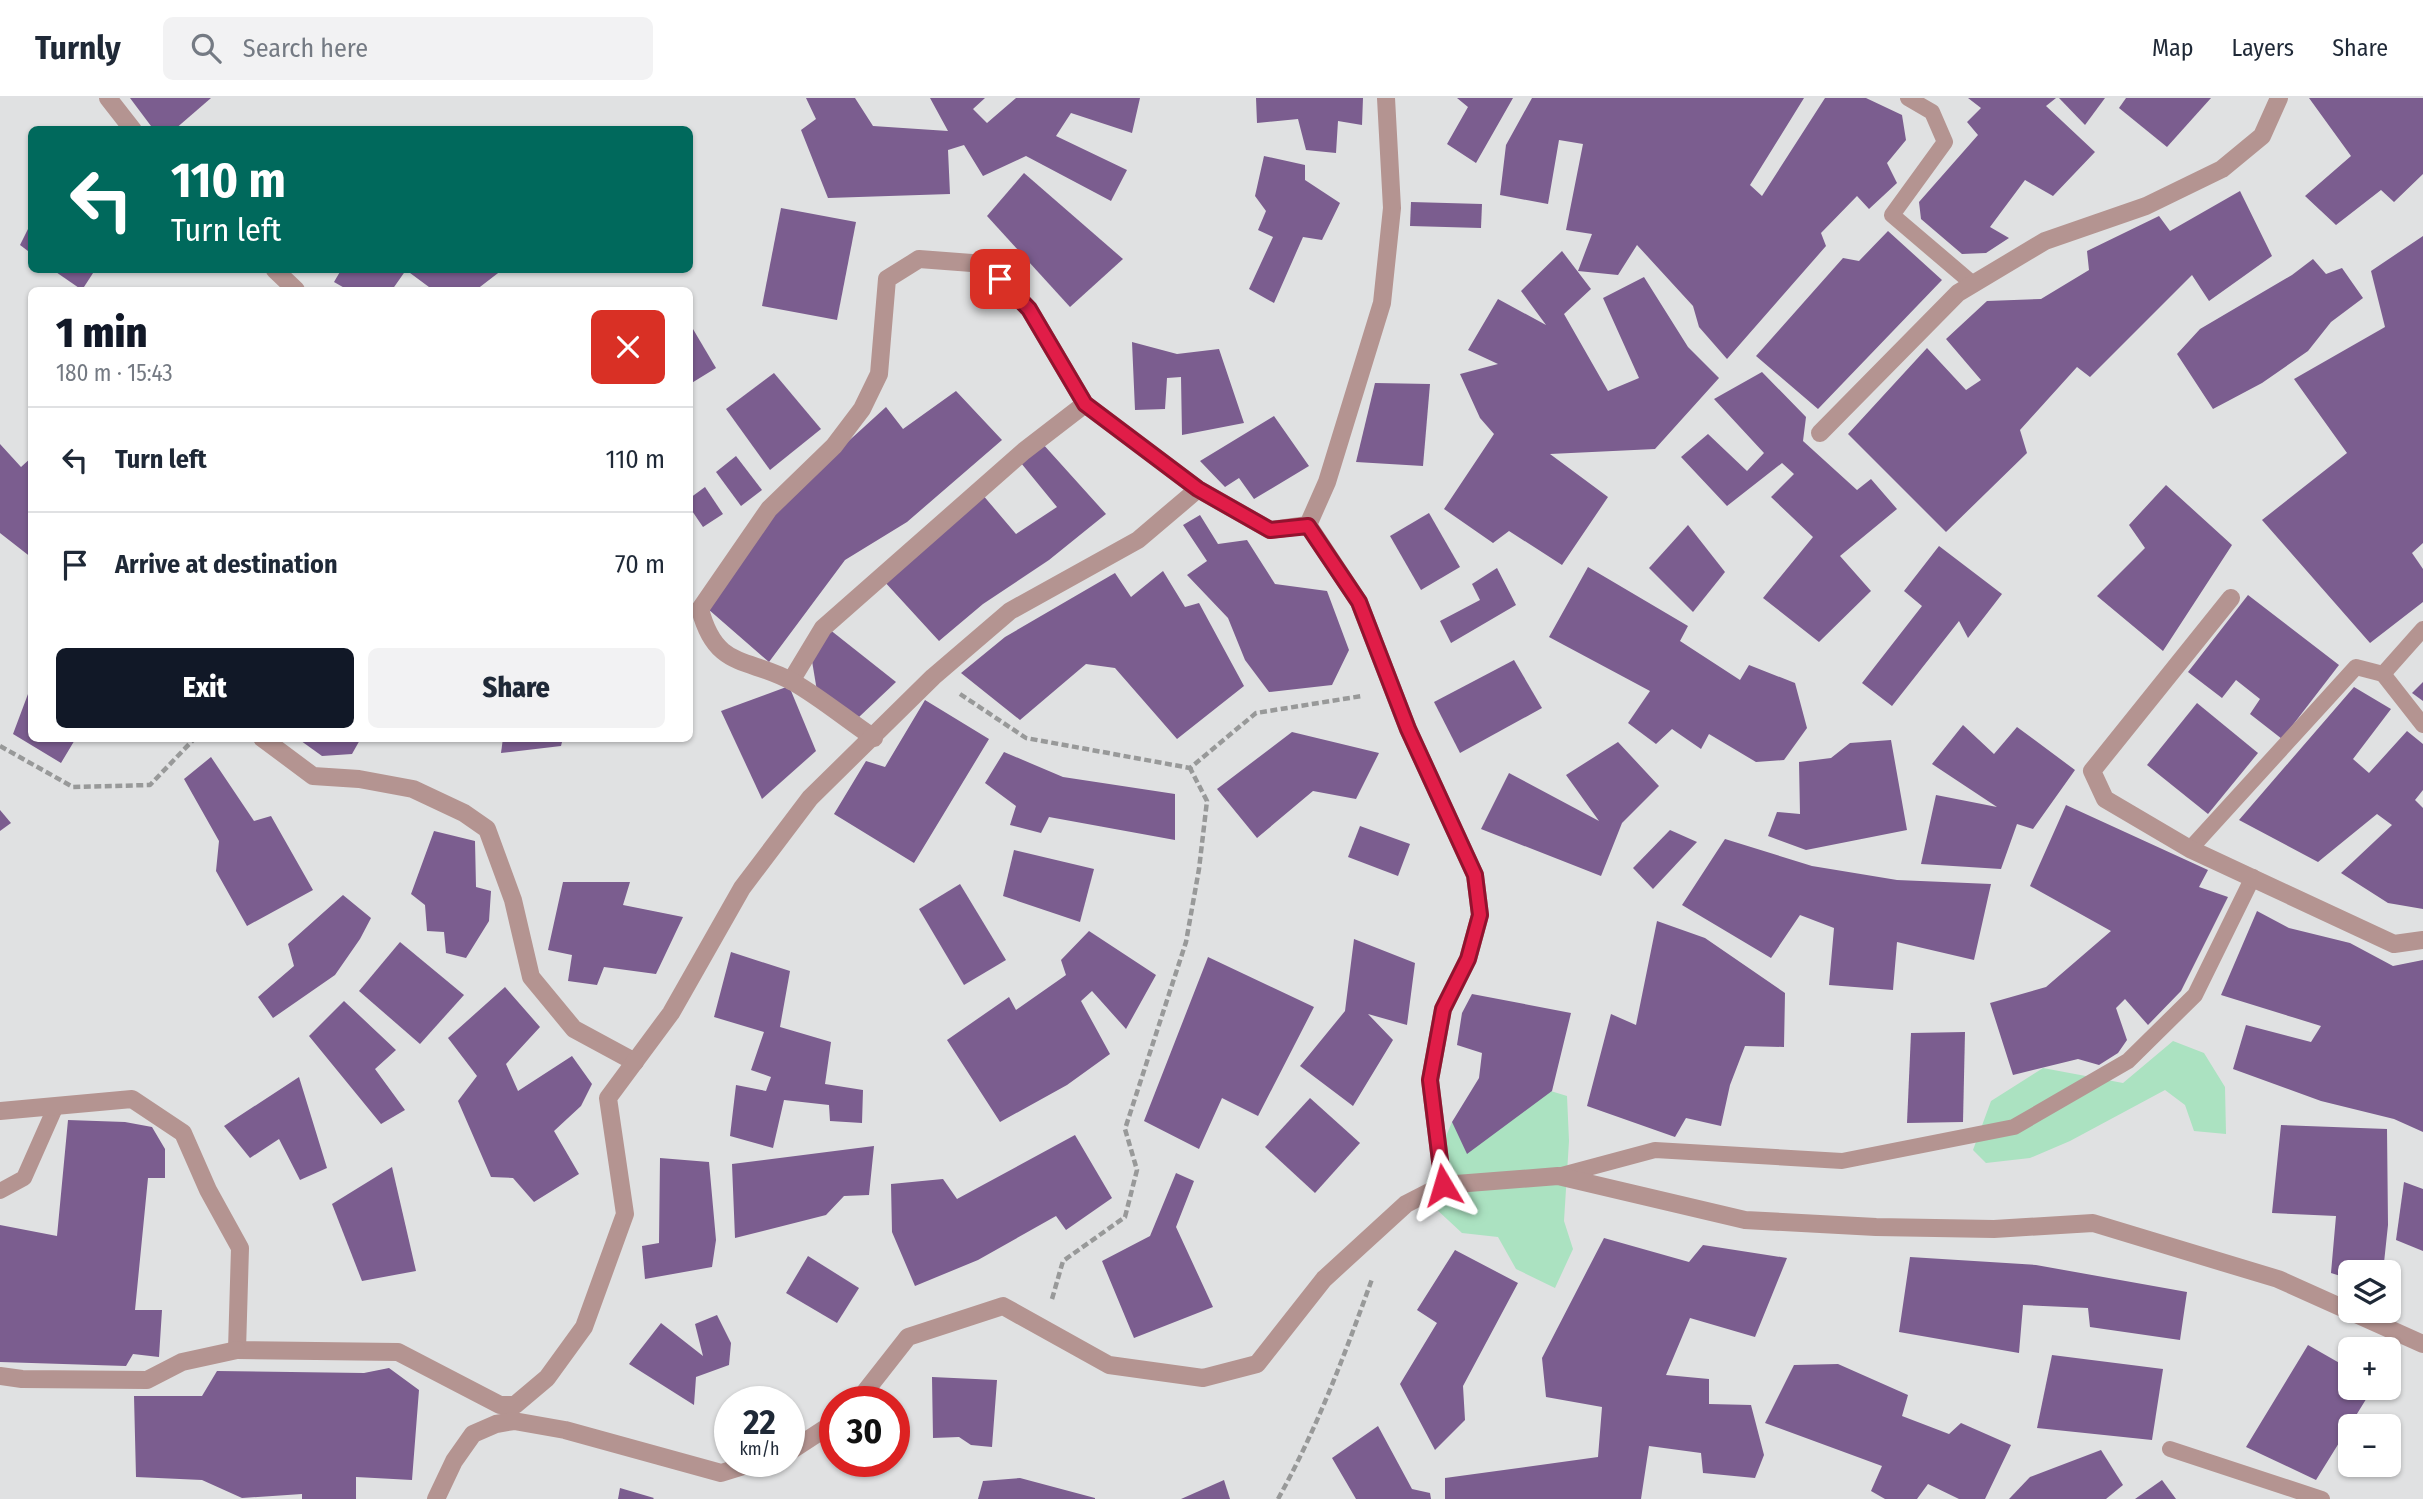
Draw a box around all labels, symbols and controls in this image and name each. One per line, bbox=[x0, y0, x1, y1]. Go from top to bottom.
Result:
search box bbox=[163, 17, 653, 80]
text: Turnly bbox=[35, 28, 121, 68]
icon: search bbox=[187, 29, 225, 67]
text: Search here bbox=[243, 33, 368, 64]
text: Map bbox=[2152, 34, 2194, 62]
text: Layers bbox=[2232, 34, 2294, 62]
text: Share bbox=[2332, 34, 2388, 62]
text: 110 m bbox=[171, 151, 286, 210]
icon: left bbox=[56, 154, 147, 245]
text: Turn left bbox=[171, 211, 281, 249]
pin bbox=[970, 249, 1030, 309]
icon: arrive bbox=[981, 260, 1019, 298]
text: 1 min bbox=[56, 308, 147, 358]
button: close bbox=[591, 310, 665, 384]
text: 180 m · 15:43 bbox=[56, 359, 173, 387]
icon: left bbox=[56, 441, 94, 479]
text: Turn left bbox=[115, 444, 207, 475]
text: 110 m bbox=[605, 444, 665, 475]
icon: arrive bbox=[56, 546, 94, 584]
text: Arrive at destination bbox=[115, 549, 338, 580]
text: 70 m bbox=[615, 549, 665, 580]
button: Exit bbox=[56, 648, 354, 728]
button: Share bbox=[368, 648, 665, 728]
position arrow bbox=[1406, 1148, 1480, 1222]
map controls bbox=[2338, 1260, 2401, 1477]
button: layers bbox=[2338, 1260, 2401, 1323]
button: + bbox=[2338, 1337, 2401, 1400]
speed limit sign: 30 bbox=[819, 1386, 910, 1477]
text: 22 bbox=[743, 1401, 776, 1443]
button: − bbox=[2338, 1414, 2401, 1477]
text: km/h bbox=[739, 1438, 780, 1460]

